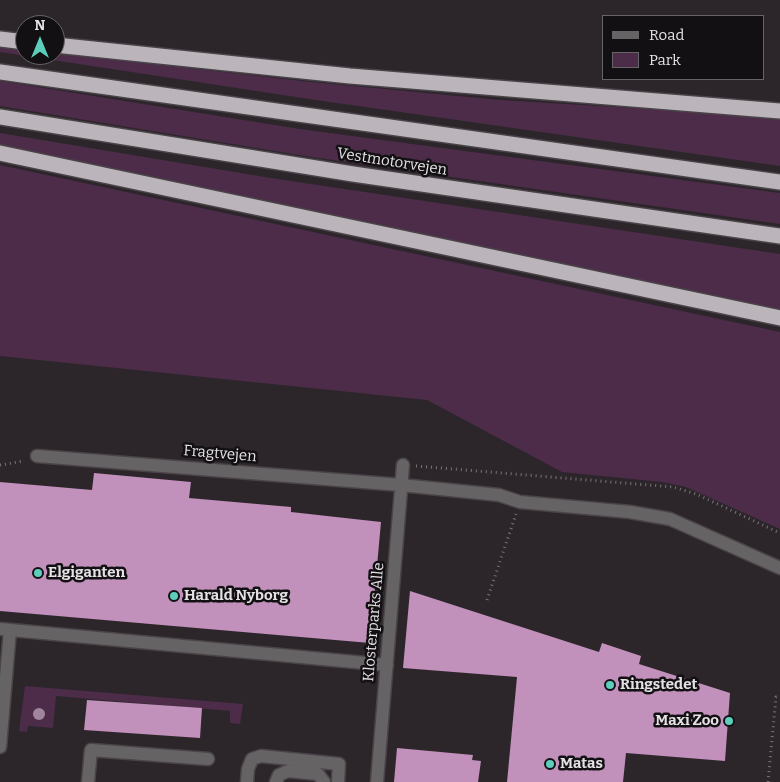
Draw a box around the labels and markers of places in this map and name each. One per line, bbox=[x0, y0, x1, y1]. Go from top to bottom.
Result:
place label: Elgiganten bbox=[48, 564, 125, 582]
marker: Elgiganten bbox=[32, 567, 44, 579]
place label: Harald Nyborg bbox=[184, 587, 288, 605]
marker: Harald Nyborg bbox=[168, 590, 180, 602]
place label: Ringstedet bbox=[620, 676, 697, 694]
marker: Ringstedet bbox=[604, 679, 616, 691]
place label: Maxi Zoo bbox=[655, 712, 719, 730]
marker: Maxi Zoo bbox=[723, 715, 735, 727]
place label: Matas bbox=[560, 755, 603, 773]
marker: Matas bbox=[544, 758, 556, 770]

